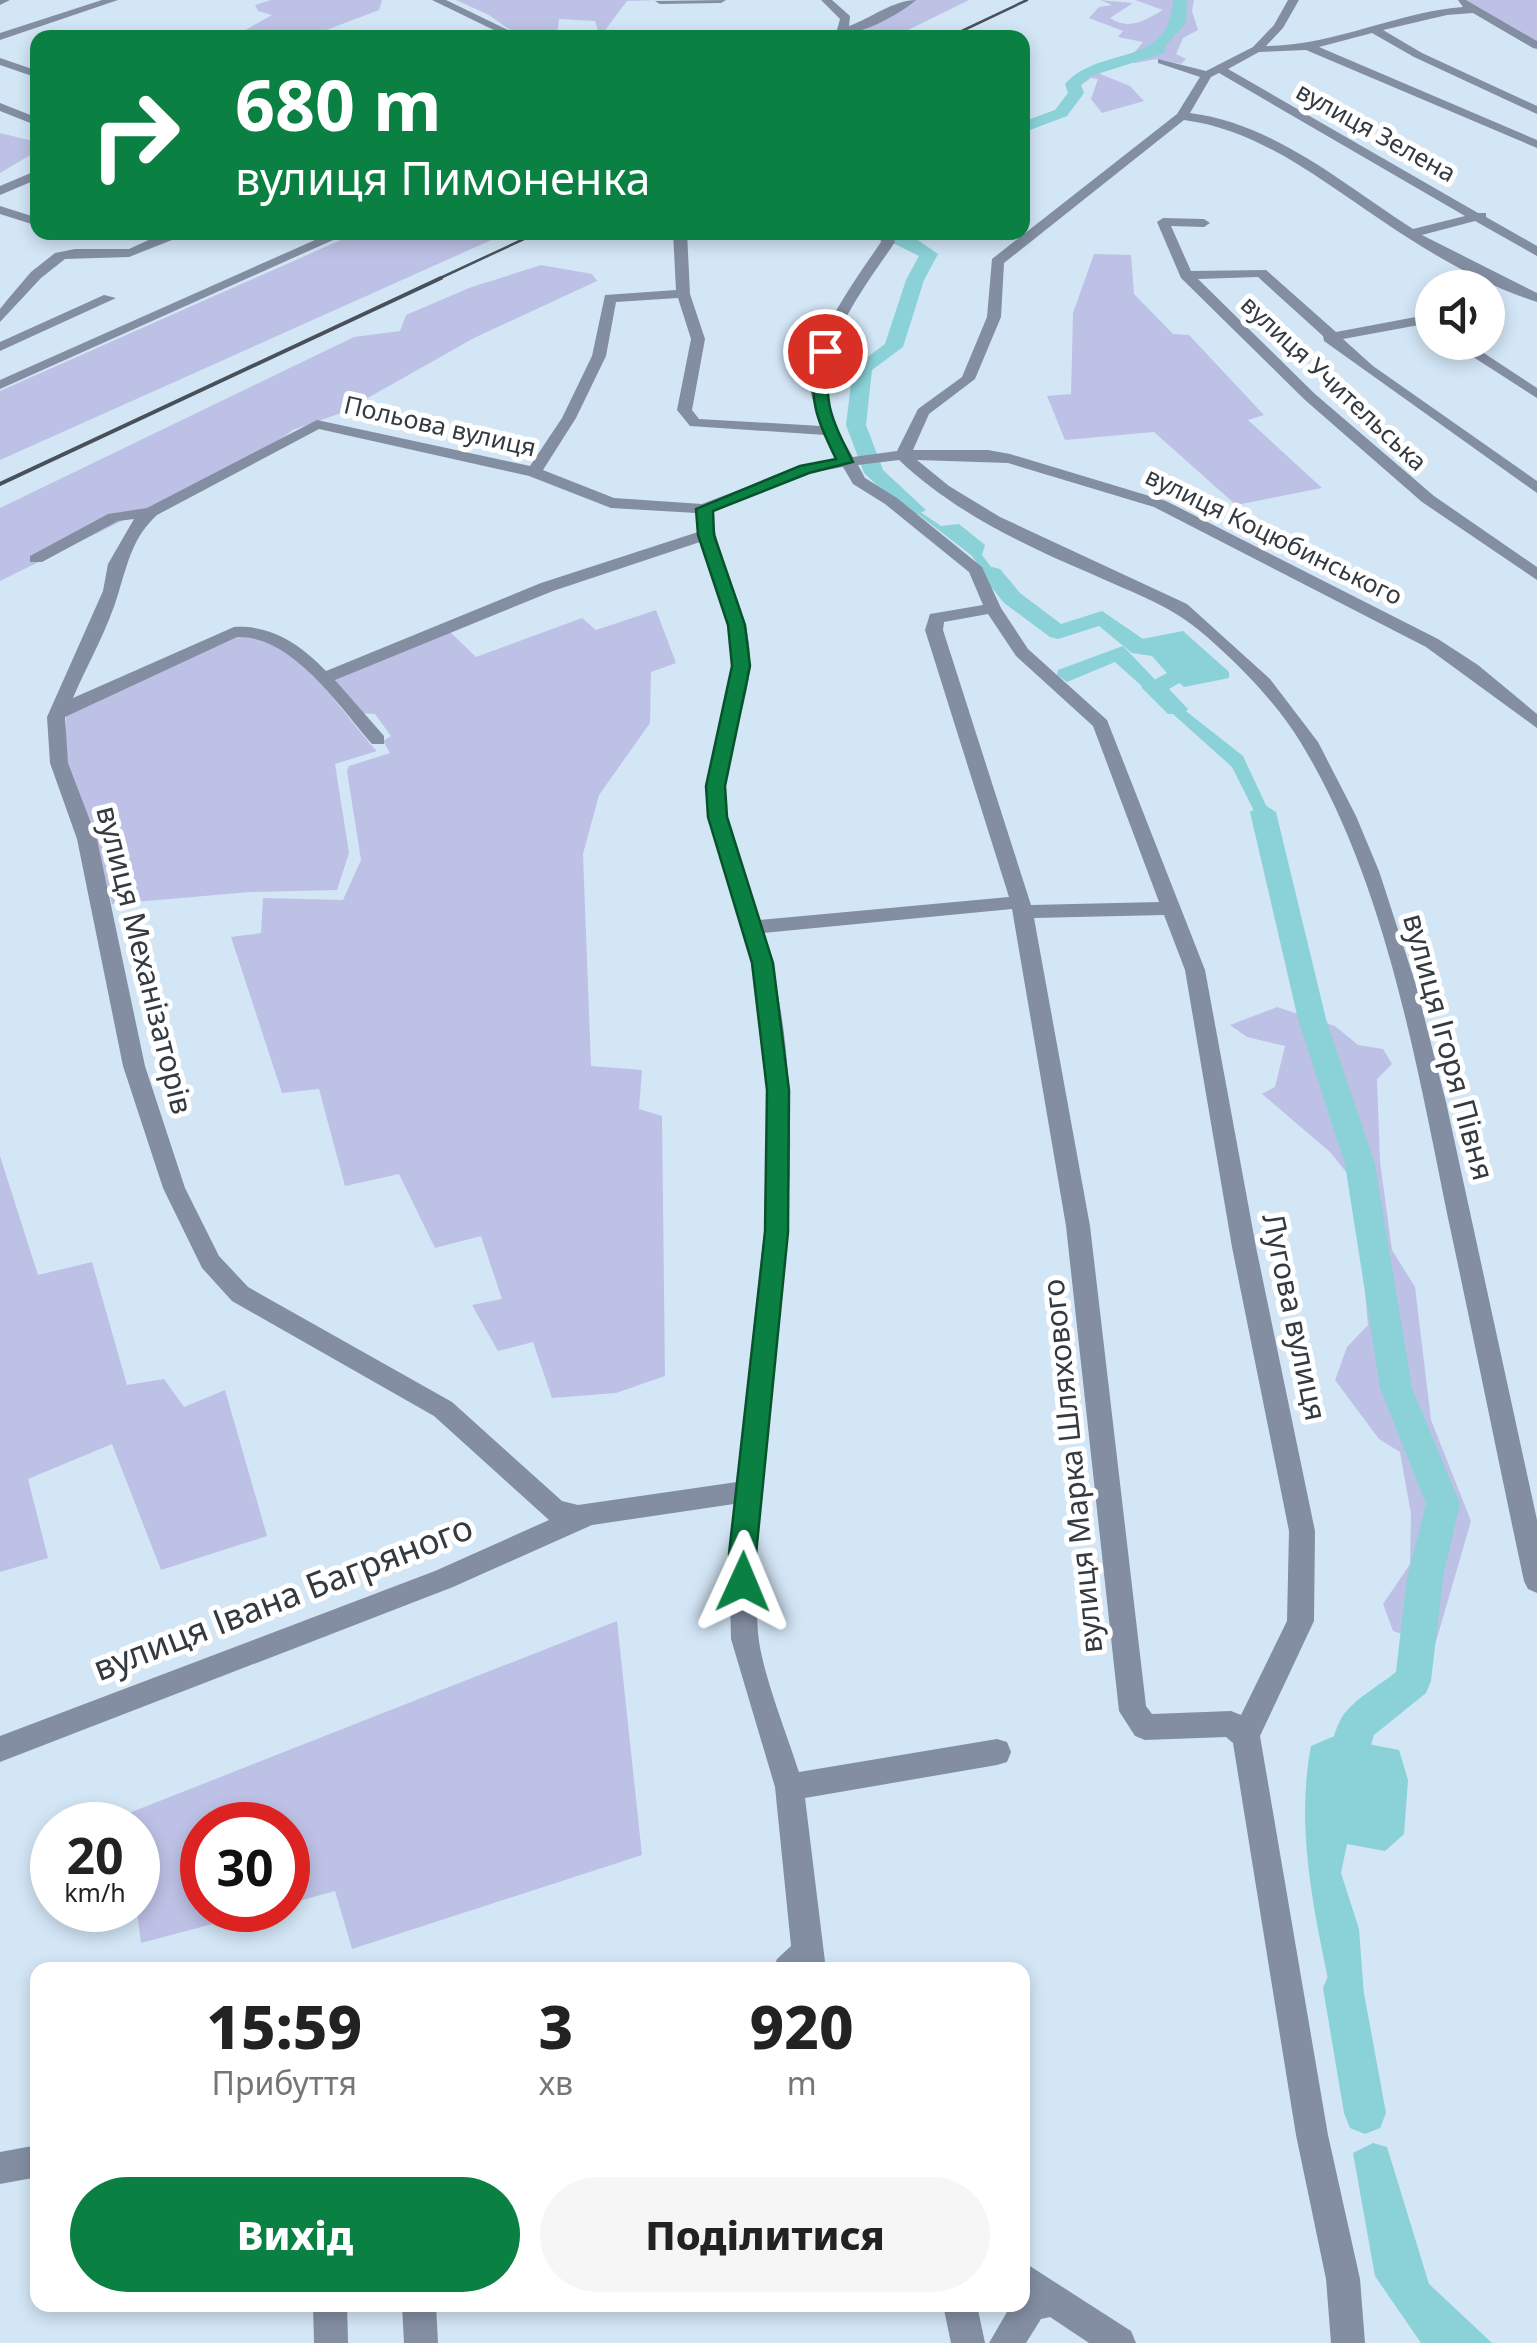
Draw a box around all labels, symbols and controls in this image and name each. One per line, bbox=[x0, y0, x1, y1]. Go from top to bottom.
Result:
text: 680 m bbox=[235, 56, 442, 152]
icon: right bbox=[70, 70, 200, 200]
street label: вулиця Зелена bbox=[1291, 73, 1462, 189]
text: вулиця Пимоненка bbox=[235, 147, 650, 208]
map controls bbox=[1415, 270, 1505, 360]
button: sound bbox=[1415, 270, 1505, 360]
street label: вулиця Учительська bbox=[1234, 287, 1435, 478]
pin bbox=[783, 309, 868, 394]
icon: arrive bbox=[798, 324, 853, 379]
street label: Польова вулиця bbox=[341, 386, 540, 464]
street label: вулиця Коцюбинського bbox=[1140, 458, 1409, 612]
street label: вулиця Механізаторів bbox=[87, 801, 204, 1118]
street label: вулиця Ігоря Півня bbox=[1394, 909, 1505, 1185]
street label: Лугова вулиця bbox=[1254, 1209, 1337, 1424]
street label: вулиця Марка Шляхового bbox=[1031, 1277, 1112, 1655]
street label: вулиця Івана Багряного bbox=[86, 1502, 479, 1691]
position arrow bbox=[691, 1530, 795, 1634]
speed limit sign: 30 bbox=[180, 1802, 310, 1932]
text: 20 bbox=[66, 1821, 124, 1889]
text: km/h bbox=[64, 1875, 126, 1909]
text: 15:59 bbox=[206, 1985, 362, 2067]
text: 3 bbox=[539, 1985, 573, 2067]
text: 920 bbox=[750, 1985, 854, 2067]
text: Прибуття bbox=[212, 2061, 357, 2104]
text: хв bbox=[539, 2061, 573, 2104]
text: m bbox=[787, 2061, 817, 2104]
button: Вихід bbox=[70, 2177, 520, 2292]
button: Поділитися bbox=[540, 2177, 990, 2292]

